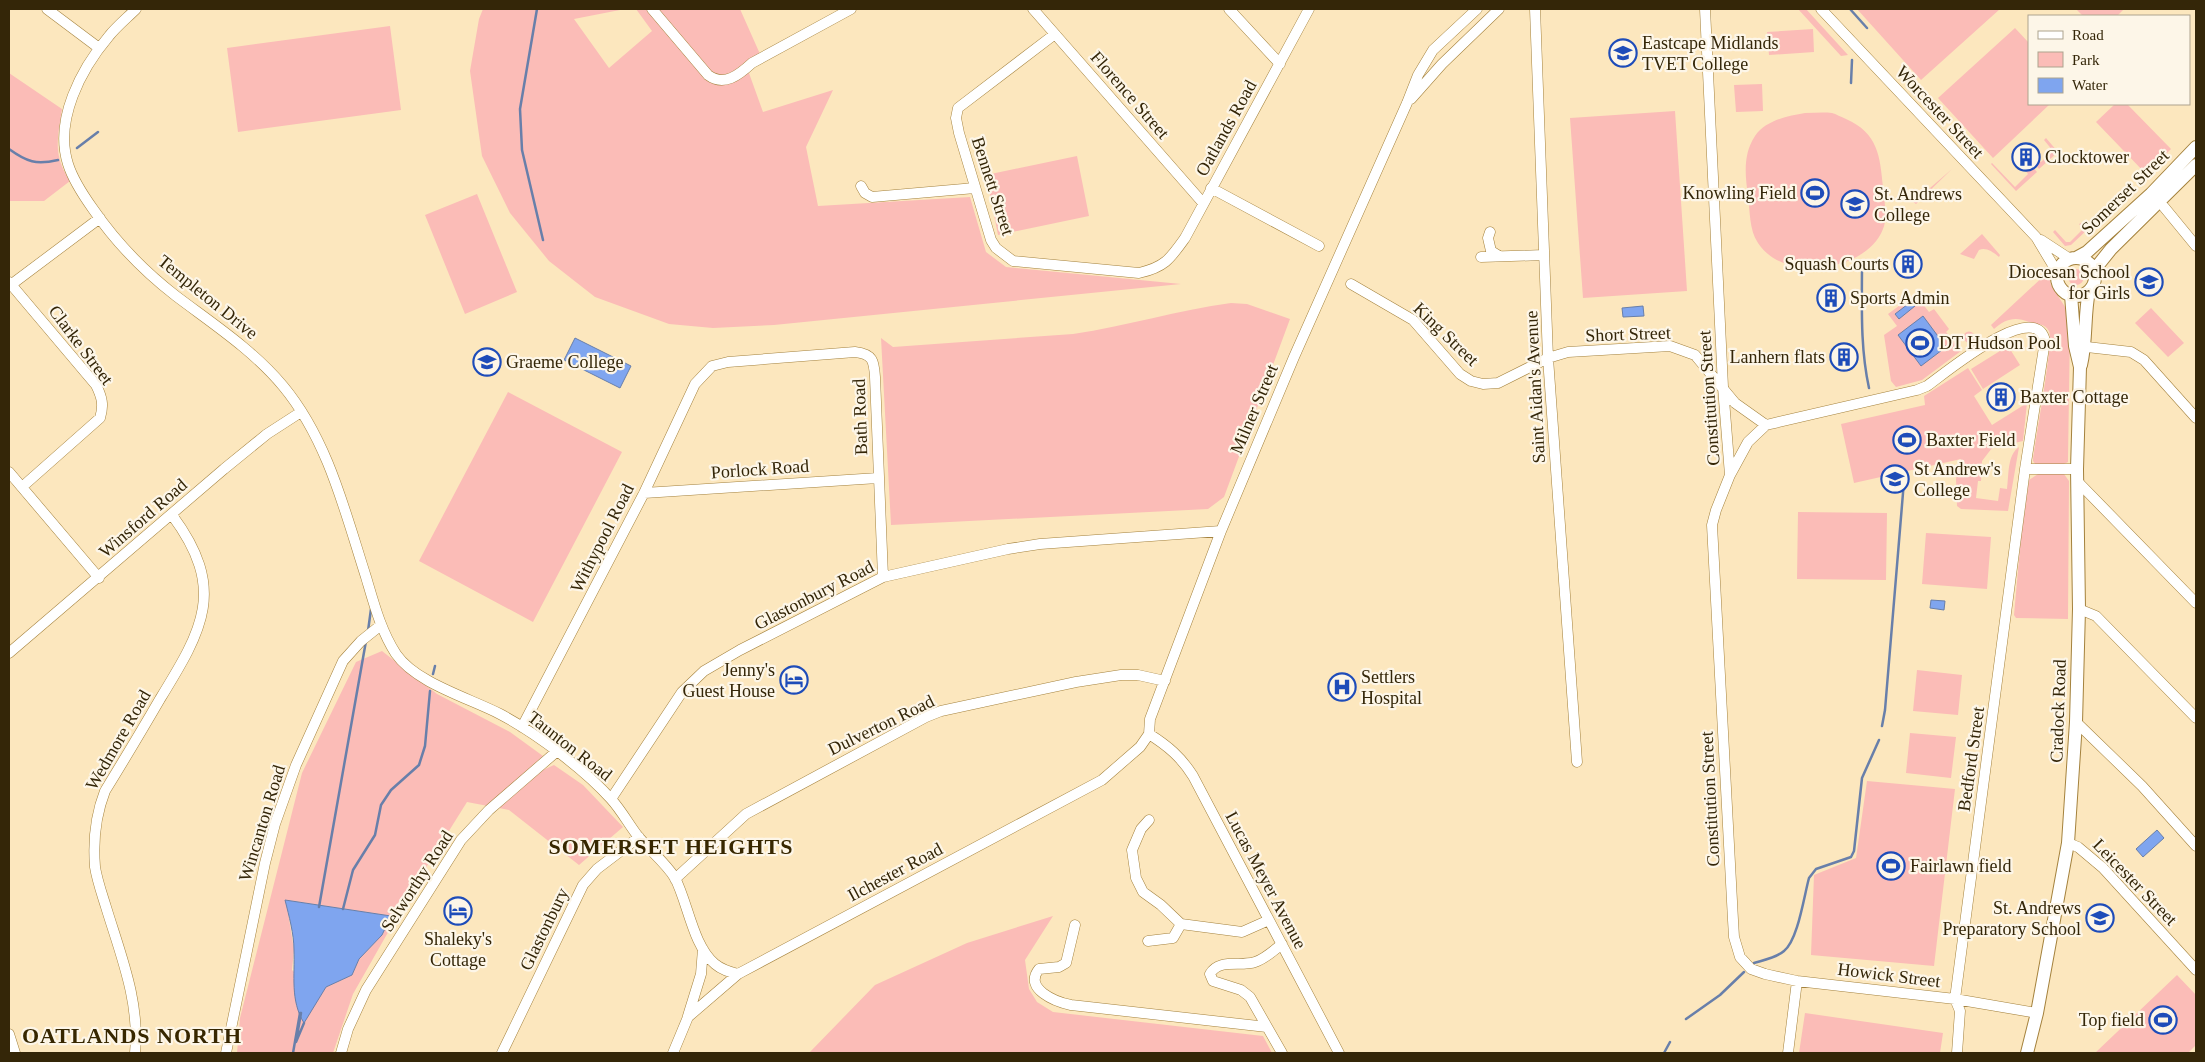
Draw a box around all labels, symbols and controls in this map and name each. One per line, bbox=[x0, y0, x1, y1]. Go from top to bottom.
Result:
legend bbox=[2028, 15, 2190, 105]
text: Road bbox=[2072, 27, 2104, 43]
place label: Eastcape Midlands TVET College bbox=[1642, 33, 1778, 74]
school or university icon: Eastcape Midlands TVET College bbox=[1608, 38, 1638, 68]
street label: Florence Street bbox=[1087, 47, 1173, 143]
text: Park bbox=[2072, 52, 2100, 68]
street label: Worcester Street bbox=[1892, 62, 1988, 162]
street label: Oatlands Road bbox=[1191, 77, 1261, 179]
text: Water bbox=[2072, 77, 2107, 93]
street label: Bennett Street bbox=[968, 134, 1018, 238]
building icon: Clocktower bbox=[2011, 142, 2041, 172]
street label: Somerset Street bbox=[2077, 145, 2173, 239]
place label: Clocktower bbox=[2045, 147, 2129, 167]
sports icon: Knowling Field bbox=[1800, 178, 1830, 208]
place label: Knowling Field bbox=[1682, 183, 1796, 203]
place label: St. Andrews College bbox=[1874, 184, 1962, 225]
school or university icon: St. Andrews College bbox=[1840, 189, 1870, 219]
building icon: Squash Courts bbox=[1893, 249, 1923, 279]
street label: Templeton Drive bbox=[154, 251, 262, 343]
place label: Squash Courts bbox=[1784, 254, 1889, 274]
place label: Diocesan School for Girls bbox=[2009, 262, 2130, 303]
school or university icon: Diocesan School for Girls bbox=[2134, 267, 2164, 297]
building icon: Sports Admin bbox=[1816, 283, 1846, 313]
place label: Sports Admin bbox=[1850, 288, 1950, 308]
street label: King Street bbox=[1409, 298, 1483, 370]
street label: Clarke Street bbox=[45, 301, 117, 389]
street label: Saint Aidan's Avenue bbox=[1521, 310, 1549, 464]
street label: Short Street bbox=[1585, 323, 1671, 345]
sports icon: DT Hudson Pool bbox=[1905, 328, 1935, 358]
street label: Constitution Street bbox=[1694, 330, 1724, 466]
place label: DT Hudson Pool bbox=[1939, 333, 2061, 353]
building icon: Lanhern flats bbox=[1829, 342, 1859, 372]
school or university icon: Graeme College bbox=[472, 347, 502, 377]
place label: Lanhern flats bbox=[1730, 347, 1825, 367]
place label: Graeme College bbox=[506, 352, 623, 372]
street label: Milner Street bbox=[1226, 361, 1282, 457]
street label: Bath Road bbox=[849, 378, 871, 456]
building icon: Baxter Cottage bbox=[1986, 382, 2016, 412]
place label: Baxter Cottage bbox=[2020, 387, 2128, 407]
sports icon: Baxter Field bbox=[1892, 425, 1922, 455]
place label: Baxter Field bbox=[1926, 430, 2015, 450]
street label: Porlock Road bbox=[710, 456, 810, 482]
place label: St Andrew's College bbox=[1914, 459, 2001, 500]
school or university icon: St Andrew's College bbox=[1880, 464, 1910, 494]
street label: Winsford Road bbox=[95, 474, 191, 562]
street label: Withypool Road bbox=[566, 481, 638, 595]
street label: Glastonbury Road bbox=[751, 556, 877, 634]
street label: Cradock Road bbox=[2046, 659, 2070, 763]
place label: Jenny's Guest House bbox=[683, 660, 775, 701]
hotel icon: Jenny's Guest House bbox=[779, 665, 809, 695]
place label: Settlers Hospital bbox=[1361, 667, 1422, 708]
hospital icon: Settlers Hospital bbox=[1327, 672, 1357, 702]
street label: Wedmore Road bbox=[81, 686, 155, 794]
street label: Dulverton Road bbox=[825, 691, 937, 759]
street label: Bedford Street bbox=[1954, 705, 1988, 813]
street label: Taunton Road bbox=[524, 707, 616, 785]
street label: Constitution Street bbox=[1696, 731, 1724, 867]
street label: Wincanton Road bbox=[235, 762, 289, 884]
street label: Lucas Meyer Avenue bbox=[1221, 808, 1311, 952]
street label: Selworthy Road bbox=[377, 827, 457, 935]
district label: SOMERSET HEIGHTS bbox=[549, 834, 793, 859]
street label: Leicester Street bbox=[2089, 835, 2181, 929]
street label: Ilchester Road bbox=[844, 839, 946, 905]
sports icon: Fairlawn field bbox=[1876, 851, 1906, 881]
place label: Fairlawn field bbox=[1910, 856, 2011, 876]
street label: Glastonbury bbox=[516, 885, 572, 973]
hotel icon: Shaleky's Cottage bbox=[443, 896, 473, 926]
place label: St. Andrews Preparatory School bbox=[1943, 898, 2081, 939]
school or university icon: St. Andrews Preparatory School bbox=[2085, 903, 2115, 933]
place label: Shaleky's Cottage bbox=[424, 929, 492, 970]
street label: Howick Street bbox=[1836, 959, 1942, 991]
sports icon: Top field bbox=[2148, 1005, 2178, 1035]
place label: Top field bbox=[2079, 1010, 2144, 1030]
district label: OATLANDS NORTH bbox=[22, 1023, 242, 1048]

